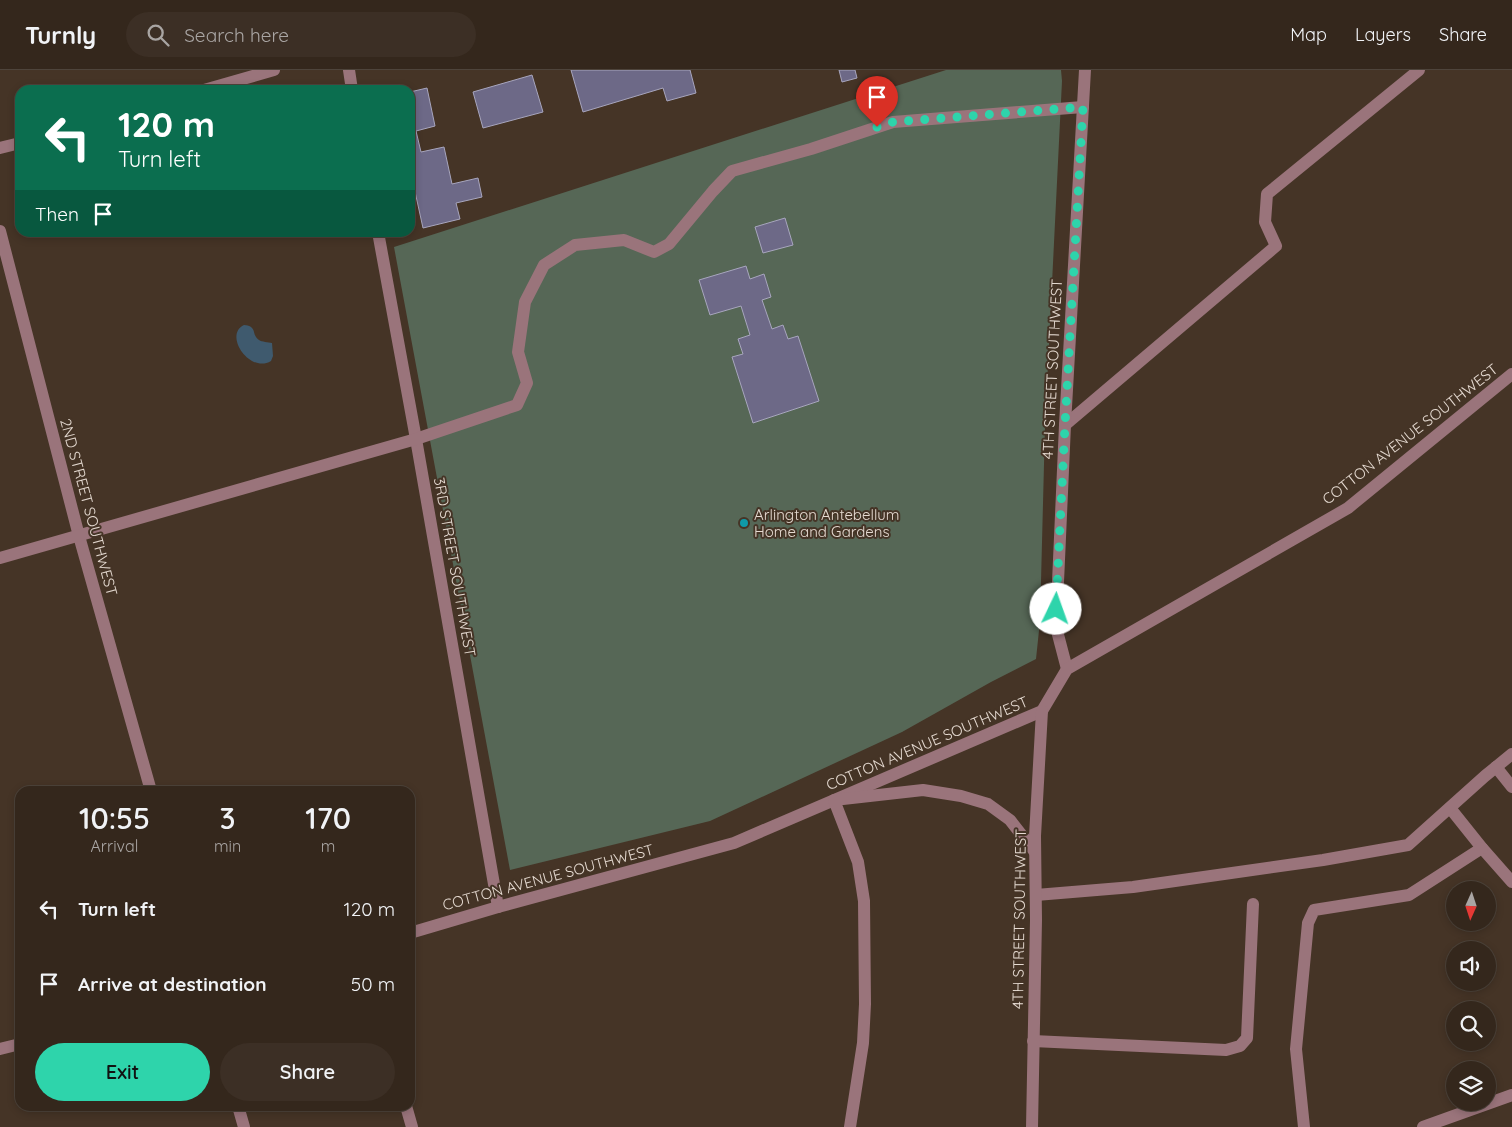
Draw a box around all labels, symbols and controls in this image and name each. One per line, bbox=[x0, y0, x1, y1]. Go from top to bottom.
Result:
search box bbox=[126, 12, 476, 57]
text: Turnly bbox=[25, 20, 96, 50]
icon: search bbox=[144, 21, 172, 49]
text: Search here bbox=[184, 23, 289, 47]
text: Map bbox=[1290, 23, 1327, 46]
text: Layers bbox=[1355, 23, 1411, 46]
text: Share bbox=[1439, 23, 1487, 46]
pin bbox=[856, 76, 898, 127]
icon: arrive bbox=[863, 83, 891, 111]
text: 120 m bbox=[118, 102, 215, 146]
icon: left bbox=[35, 105, 100, 170]
text: Turn left bbox=[118, 145, 201, 173]
icon: arrive bbox=[89, 200, 117, 228]
text: Then bbox=[35, 202, 79, 226]
street label: 4TH STREET SOUTHWEST bbox=[1038, 278, 1066, 460]
street label: COTTON AVENUE SOUTHWEST bbox=[1318, 359, 1502, 509]
street label: 2ND STREET SOUTHWEST bbox=[56, 416, 122, 598]
street label: 3RD STREET SOUTHWEST bbox=[430, 476, 480, 658]
place label: Arlington Antebellum Home and Gardens bbox=[754, 505, 899, 541]
marker: Arlington Antebellum Home and Gardens bbox=[738, 517, 750, 529]
position arrow bbox=[1029, 582, 1081, 634]
street label: COTTON AVENUE SOUTHWEST bbox=[823, 692, 1031, 794]
text: 10:55 bbox=[79, 799, 150, 837]
text: 3 bbox=[220, 799, 236, 837]
text: 170 bbox=[305, 799, 351, 837]
street label: 4TH STREET SOUTHWEST bbox=[1008, 829, 1030, 1009]
text: Arrival bbox=[91, 836, 138, 856]
text: min bbox=[214, 836, 241, 856]
text: m bbox=[321, 836, 335, 856]
street label: COTTON AVENUE SOUTHWEST bbox=[440, 840, 656, 914]
north arrow bbox=[1446, 881, 1496, 931]
map controls bbox=[1446, 881, 1496, 1111]
icon: left bbox=[35, 895, 63, 923]
text: Turn left bbox=[78, 897, 156, 921]
text: 120 m bbox=[344, 897, 395, 921]
button: sound bbox=[1446, 941, 1496, 991]
icon: arrive bbox=[35, 970, 63, 998]
text: Arrive at destination bbox=[78, 972, 267, 996]
text: 50 m bbox=[351, 972, 395, 996]
button: search bbox=[1446, 1001, 1496, 1051]
button: Exit bbox=[35, 1043, 210, 1101]
button: Share bbox=[220, 1043, 395, 1101]
button: layers bbox=[1446, 1061, 1496, 1111]

